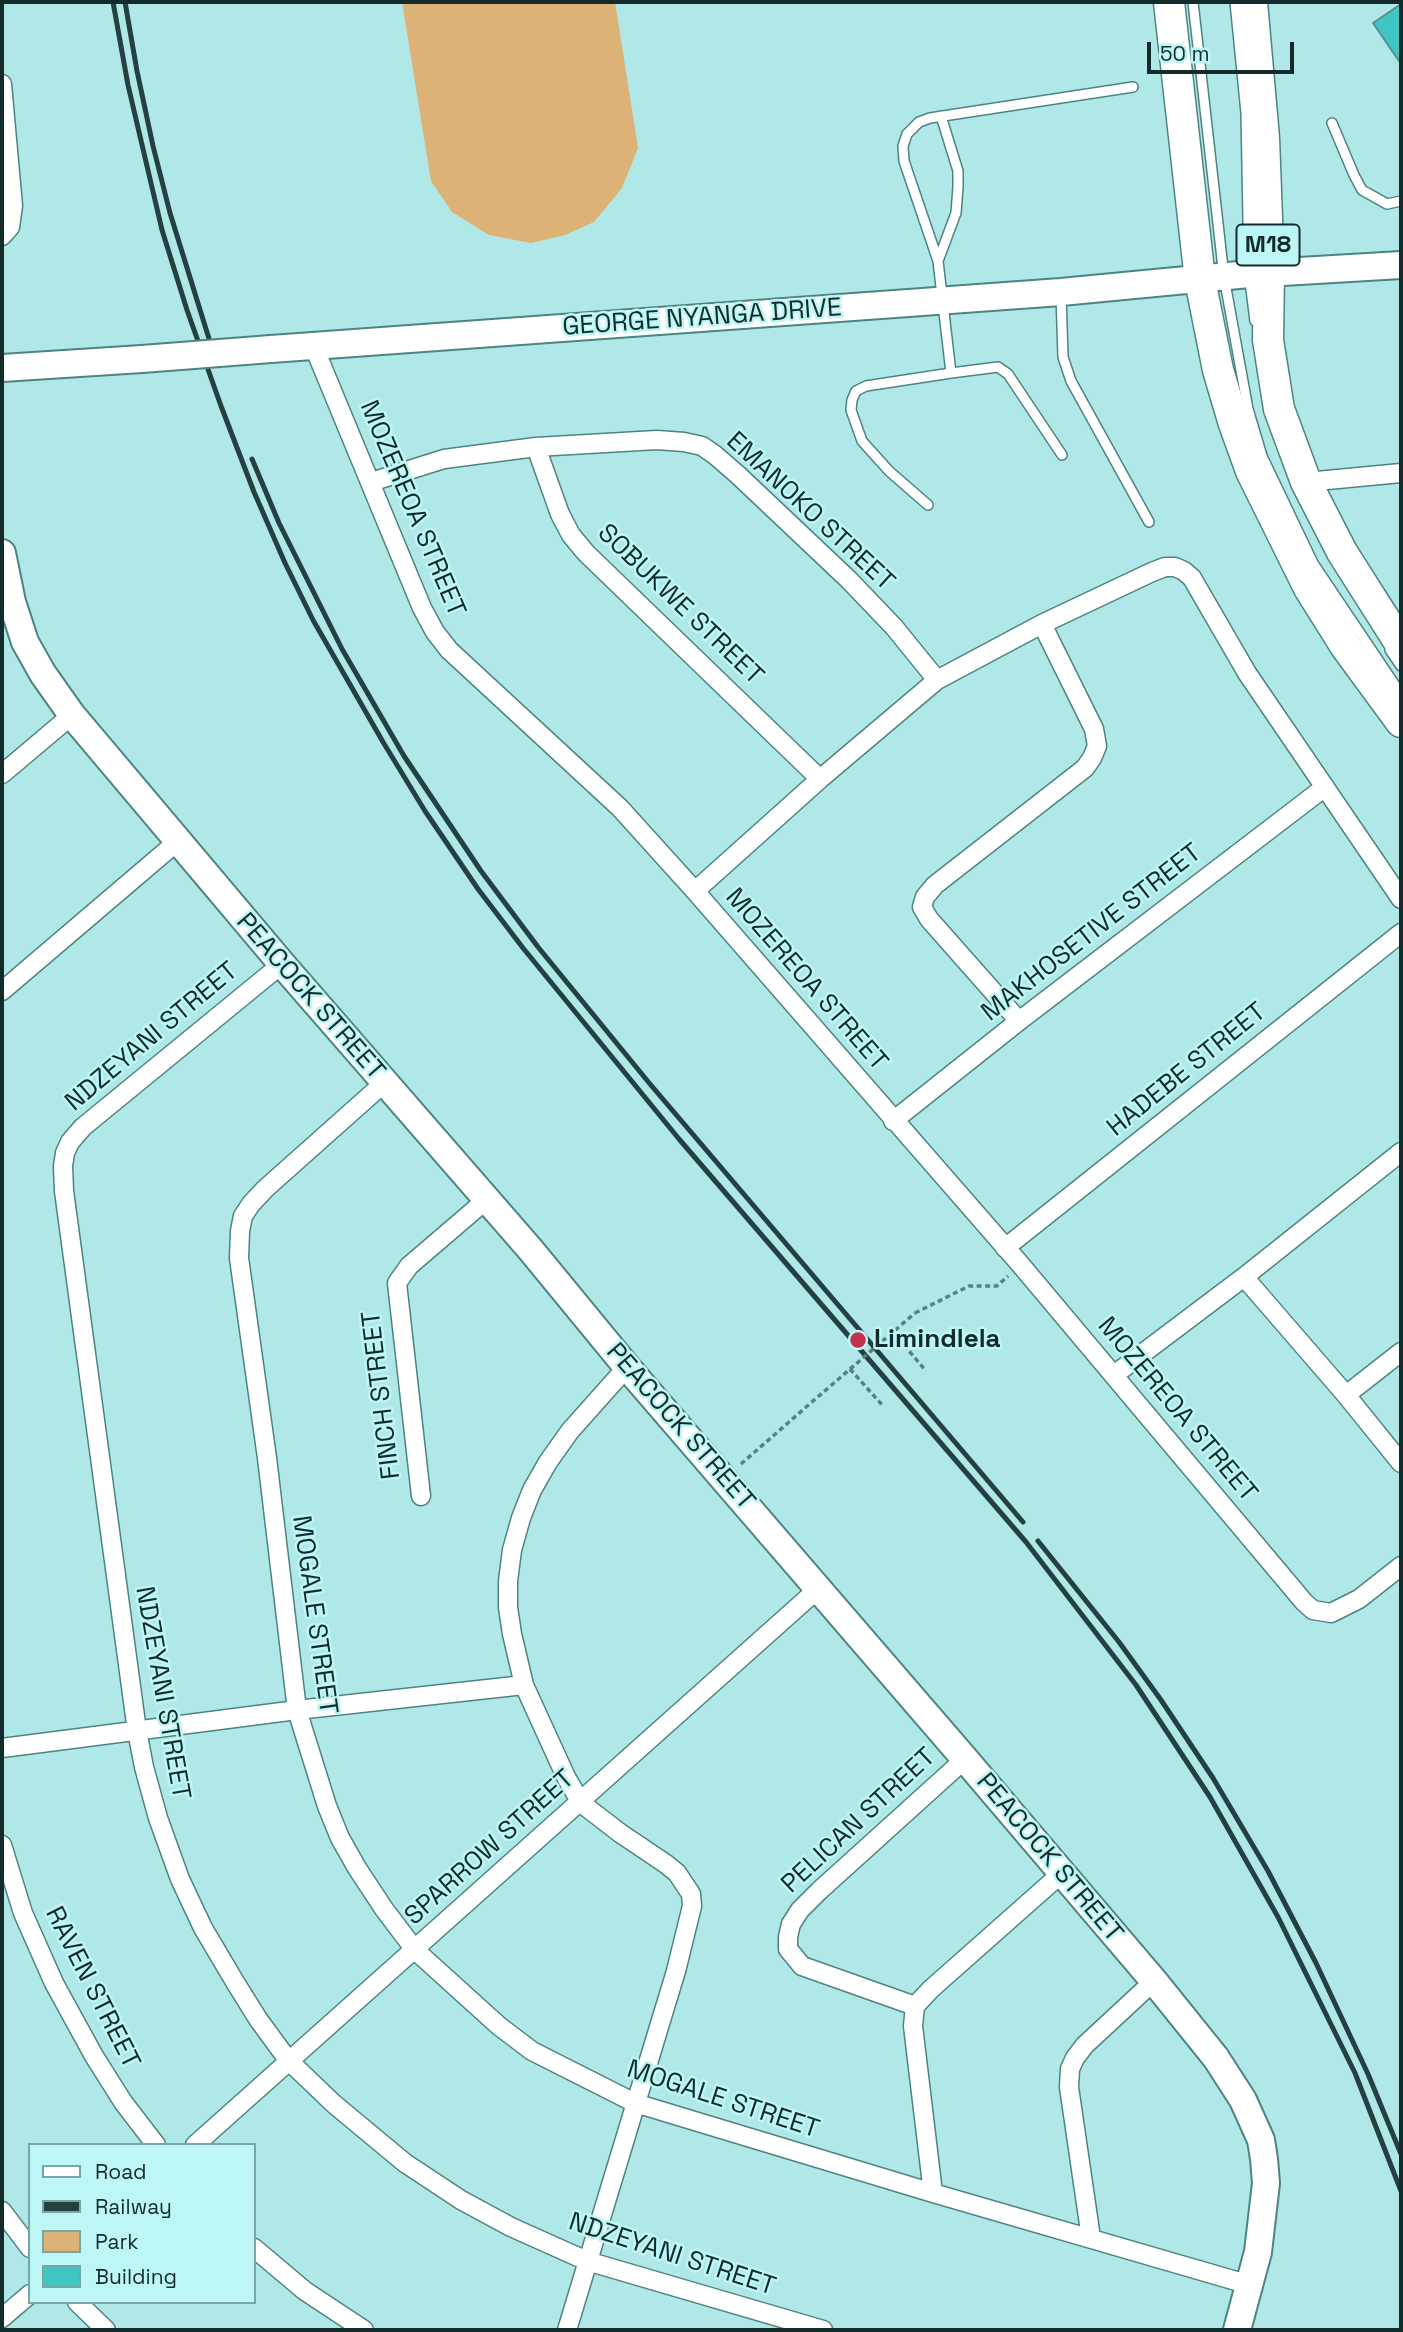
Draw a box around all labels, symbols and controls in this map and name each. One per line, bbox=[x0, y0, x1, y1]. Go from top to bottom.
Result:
scale bar bbox=[1151, 28, 1298, 72]
text: 50 m bbox=[1160, 40, 1210, 67]
road number: M18 bbox=[1236, 224, 1300, 266]
street label: GEORGE NYANGA DRIVE bbox=[561, 293, 843, 343]
street label: MOZEREOA STREET bbox=[352, 396, 472, 622]
street label: EMANOKO STREET bbox=[719, 426, 901, 598]
street label: SOBUKWE STREET bbox=[591, 518, 769, 692]
street label: MAKHOSETIVE STREET bbox=[976, 838, 1208, 1028]
street label: MOZEREOA STREET bbox=[718, 882, 894, 1078]
street label: PEACOCK STREET bbox=[229, 907, 391, 1087]
street label: NDZEYANI STREET bbox=[59, 956, 245, 1118]
street label: HADEBE STREET bbox=[1101, 996, 1273, 1144]
street label: FINCH STREET bbox=[356, 1309, 408, 1481]
street label: MOZEREOA STREET bbox=[1091, 1311, 1263, 1509]
place label: Limindlela bbox=[874, 1324, 1001, 1356]
marker: Limindlela bbox=[848, 1330, 868, 1350]
street label: PEACOCK STREET bbox=[599, 1337, 761, 1517]
street label: MOGALE STREET bbox=[285, 1514, 343, 1716]
street label: NDZEYANI STREET bbox=[128, 1584, 196, 1802]
street label: PELICAN STREET bbox=[776, 1742, 942, 1900]
street label: SPARROW STREET bbox=[399, 1764, 581, 1932]
street label: PEACOCK STREET bbox=[969, 1767, 1129, 1949]
street label: RAVEN STREET bbox=[38, 1902, 146, 2074]
street label: MOGALE STREET bbox=[623, 2054, 823, 2146]
legend bbox=[28, 2143, 256, 2304]
text: Road bbox=[95, 2158, 147, 2185]
text: Railway bbox=[95, 2193, 172, 2220]
street label: NDZEYANI STREET bbox=[565, 2207, 779, 2303]
text: Park bbox=[95, 2228, 139, 2255]
text: Building bbox=[95, 2263, 177, 2290]

